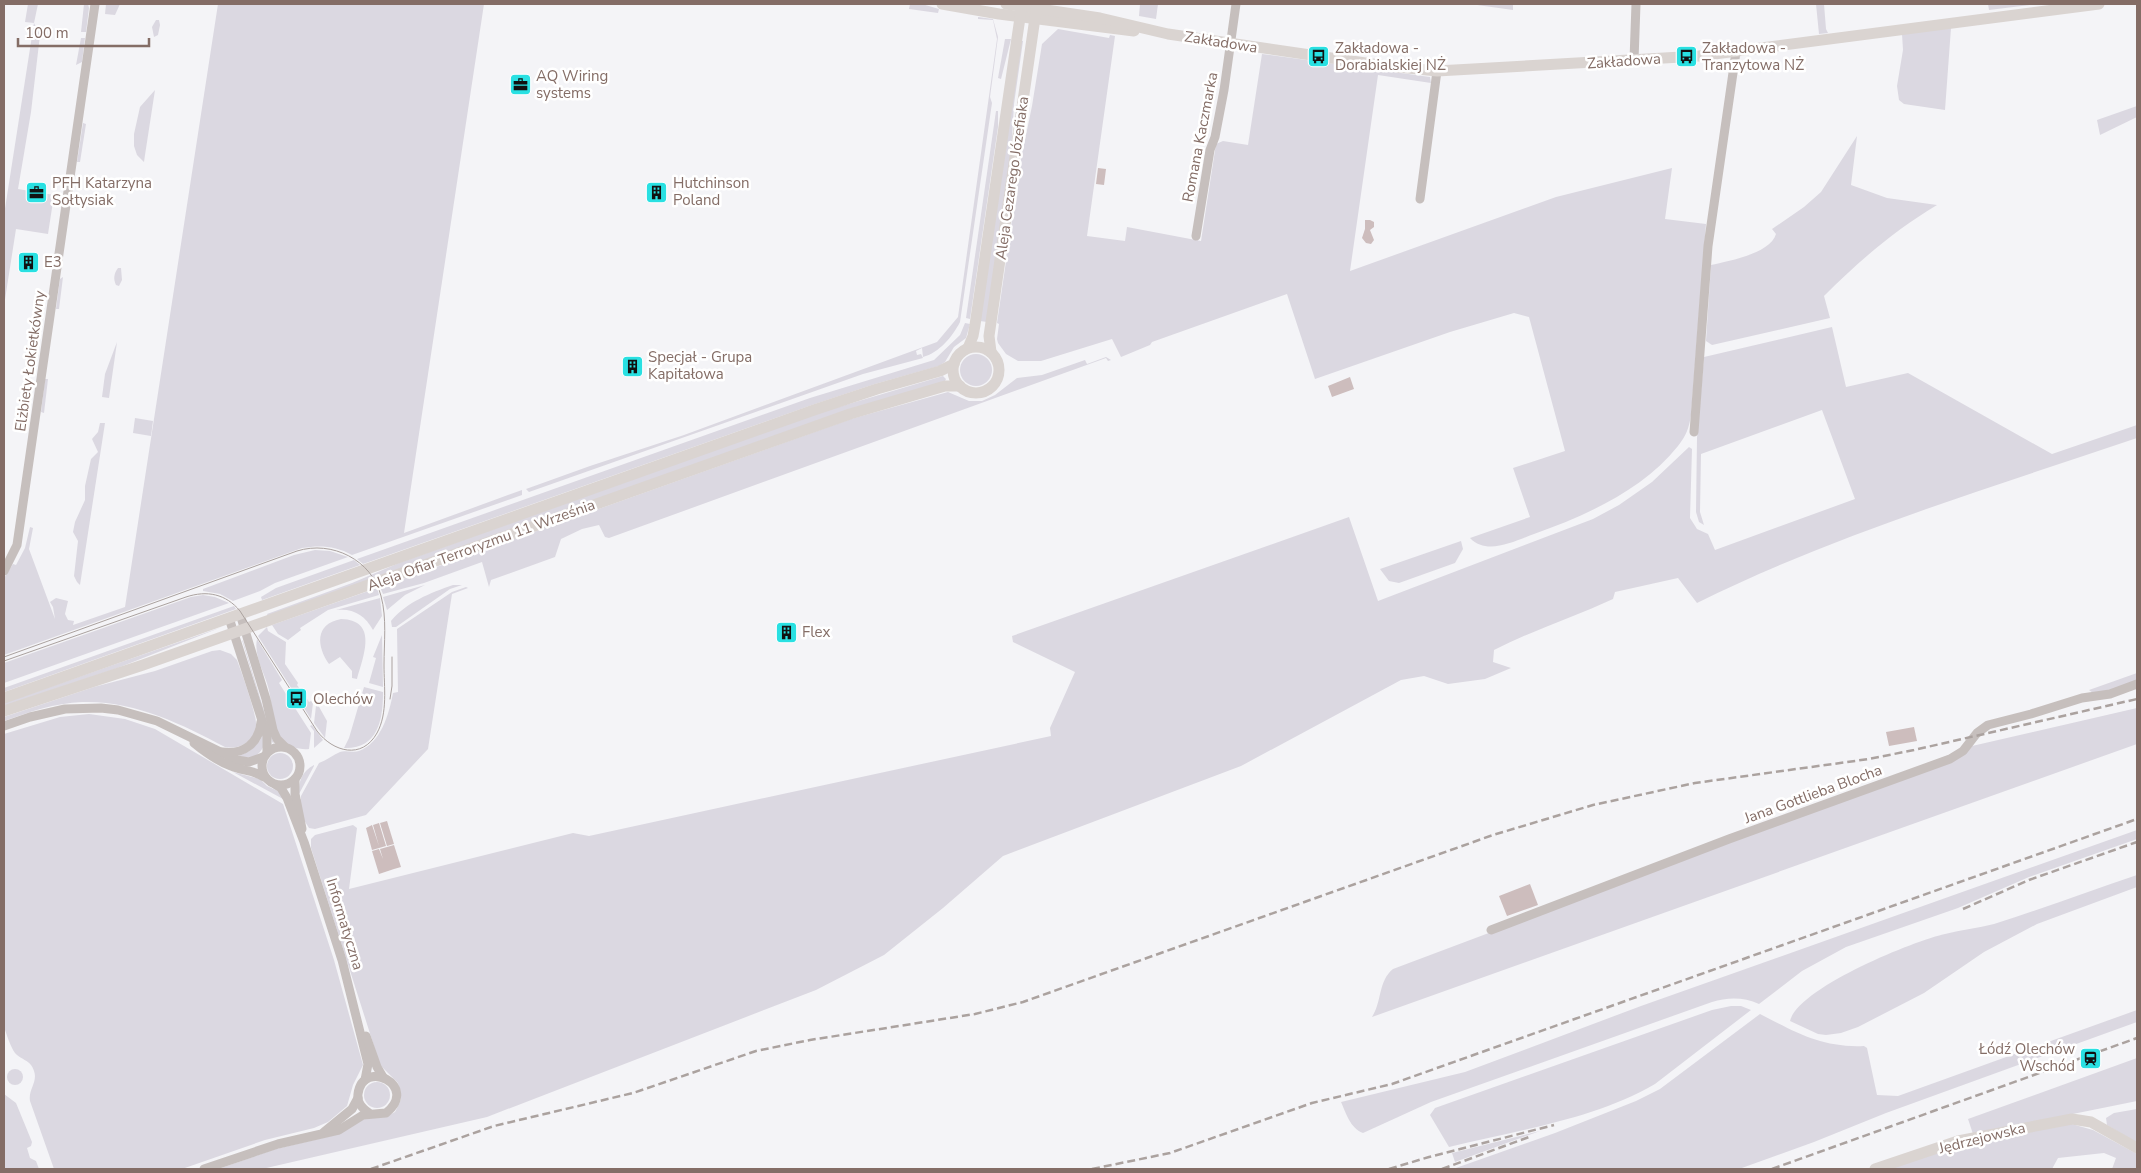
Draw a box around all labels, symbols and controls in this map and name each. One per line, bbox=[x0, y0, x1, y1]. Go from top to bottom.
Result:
scale bar bbox=[18, 15, 149, 47]
text: 100 m bbox=[25, 23, 69, 43]
street label: Zakładowa bbox=[1183, 26, 1259, 58]
place label: Zakładowa - Dorabialskiej NŻ bbox=[1335, 38, 1446, 75]
place label: Zakładowa - Tranzytowa NŻ bbox=[1702, 38, 1804, 75]
bus stop icon: Zakładowa - Dorabialskiej NŻ bbox=[1307, 45, 1331, 69]
bus stop icon: Zakładowa - Tranzytowa NŻ bbox=[1674, 45, 1698, 69]
street label: Zakładowa bbox=[1586, 48, 1662, 74]
place label: AQ Wiring systems bbox=[536, 66, 608, 103]
street label: Romana Kaczmarka bbox=[1178, 70, 1222, 204]
office icon: AQ Wiring systems bbox=[508, 73, 532, 97]
street label: Aleja Cezarego Józefiaka bbox=[991, 95, 1033, 261]
place label: PFH Katarzyna Sołtysiak bbox=[52, 173, 152, 210]
place label: Hutchinson Poland bbox=[673, 173, 750, 210]
office icon: PFH Katarzyna Sołtysiak bbox=[24, 180, 48, 204]
building icon: Hutchinson Poland bbox=[645, 180, 669, 204]
building icon: E3 bbox=[16, 250, 40, 274]
place label: E3 bbox=[44, 252, 62, 272]
street label: Elżbiety Łokietkówny bbox=[10, 289, 50, 433]
place label: Specjał - Grupa Kapitałowa bbox=[648, 347, 752, 384]
building icon: Specjał - Grupa Kapitałowa bbox=[620, 354, 644, 378]
street label: Aleja Ofiar Terroryzmu 11 Września bbox=[364, 494, 598, 596]
building icon: Flex bbox=[774, 620, 798, 644]
place label: Flex bbox=[802, 622, 831, 642]
bus stop icon: Olechów bbox=[285, 687, 309, 711]
place label: Olechów bbox=[313, 689, 374, 709]
street label: Jana Gottlieba Blocha bbox=[1740, 760, 1885, 829]
street label: Informatyczna bbox=[322, 876, 368, 972]
place label: Łódź Olechów Wschód bbox=[1978, 1039, 2075, 1076]
station icon: Łódź Olechów Wschód bbox=[2079, 1046, 2103, 1070]
street label: Jędrzejowska bbox=[1936, 1118, 2027, 1159]

